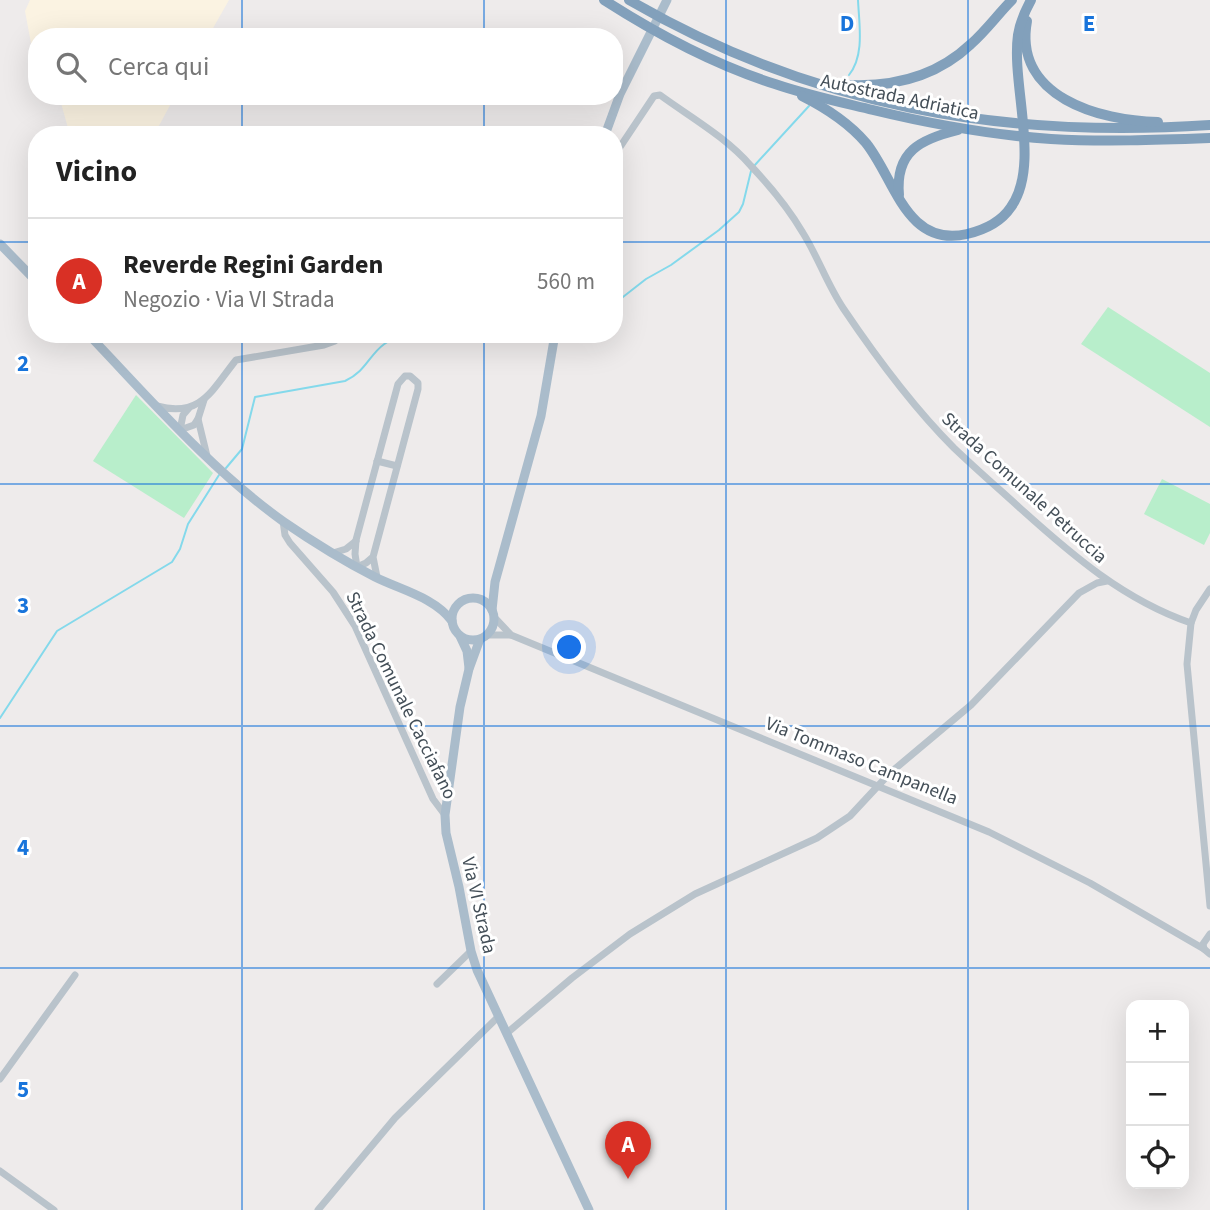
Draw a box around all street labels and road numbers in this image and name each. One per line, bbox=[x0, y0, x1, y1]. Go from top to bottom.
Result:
street label: Autostrada Adriatica bbox=[818, 68, 981, 127]
street label: Strada Comunale Petruccia bbox=[935, 406, 1113, 570]
street label: Strada Comunale Cacciafano bbox=[339, 587, 463, 804]
street label: Via Tommaso Campanella bbox=[761, 710, 962, 812]
street label: Via VI Strada bbox=[454, 854, 503, 956]

